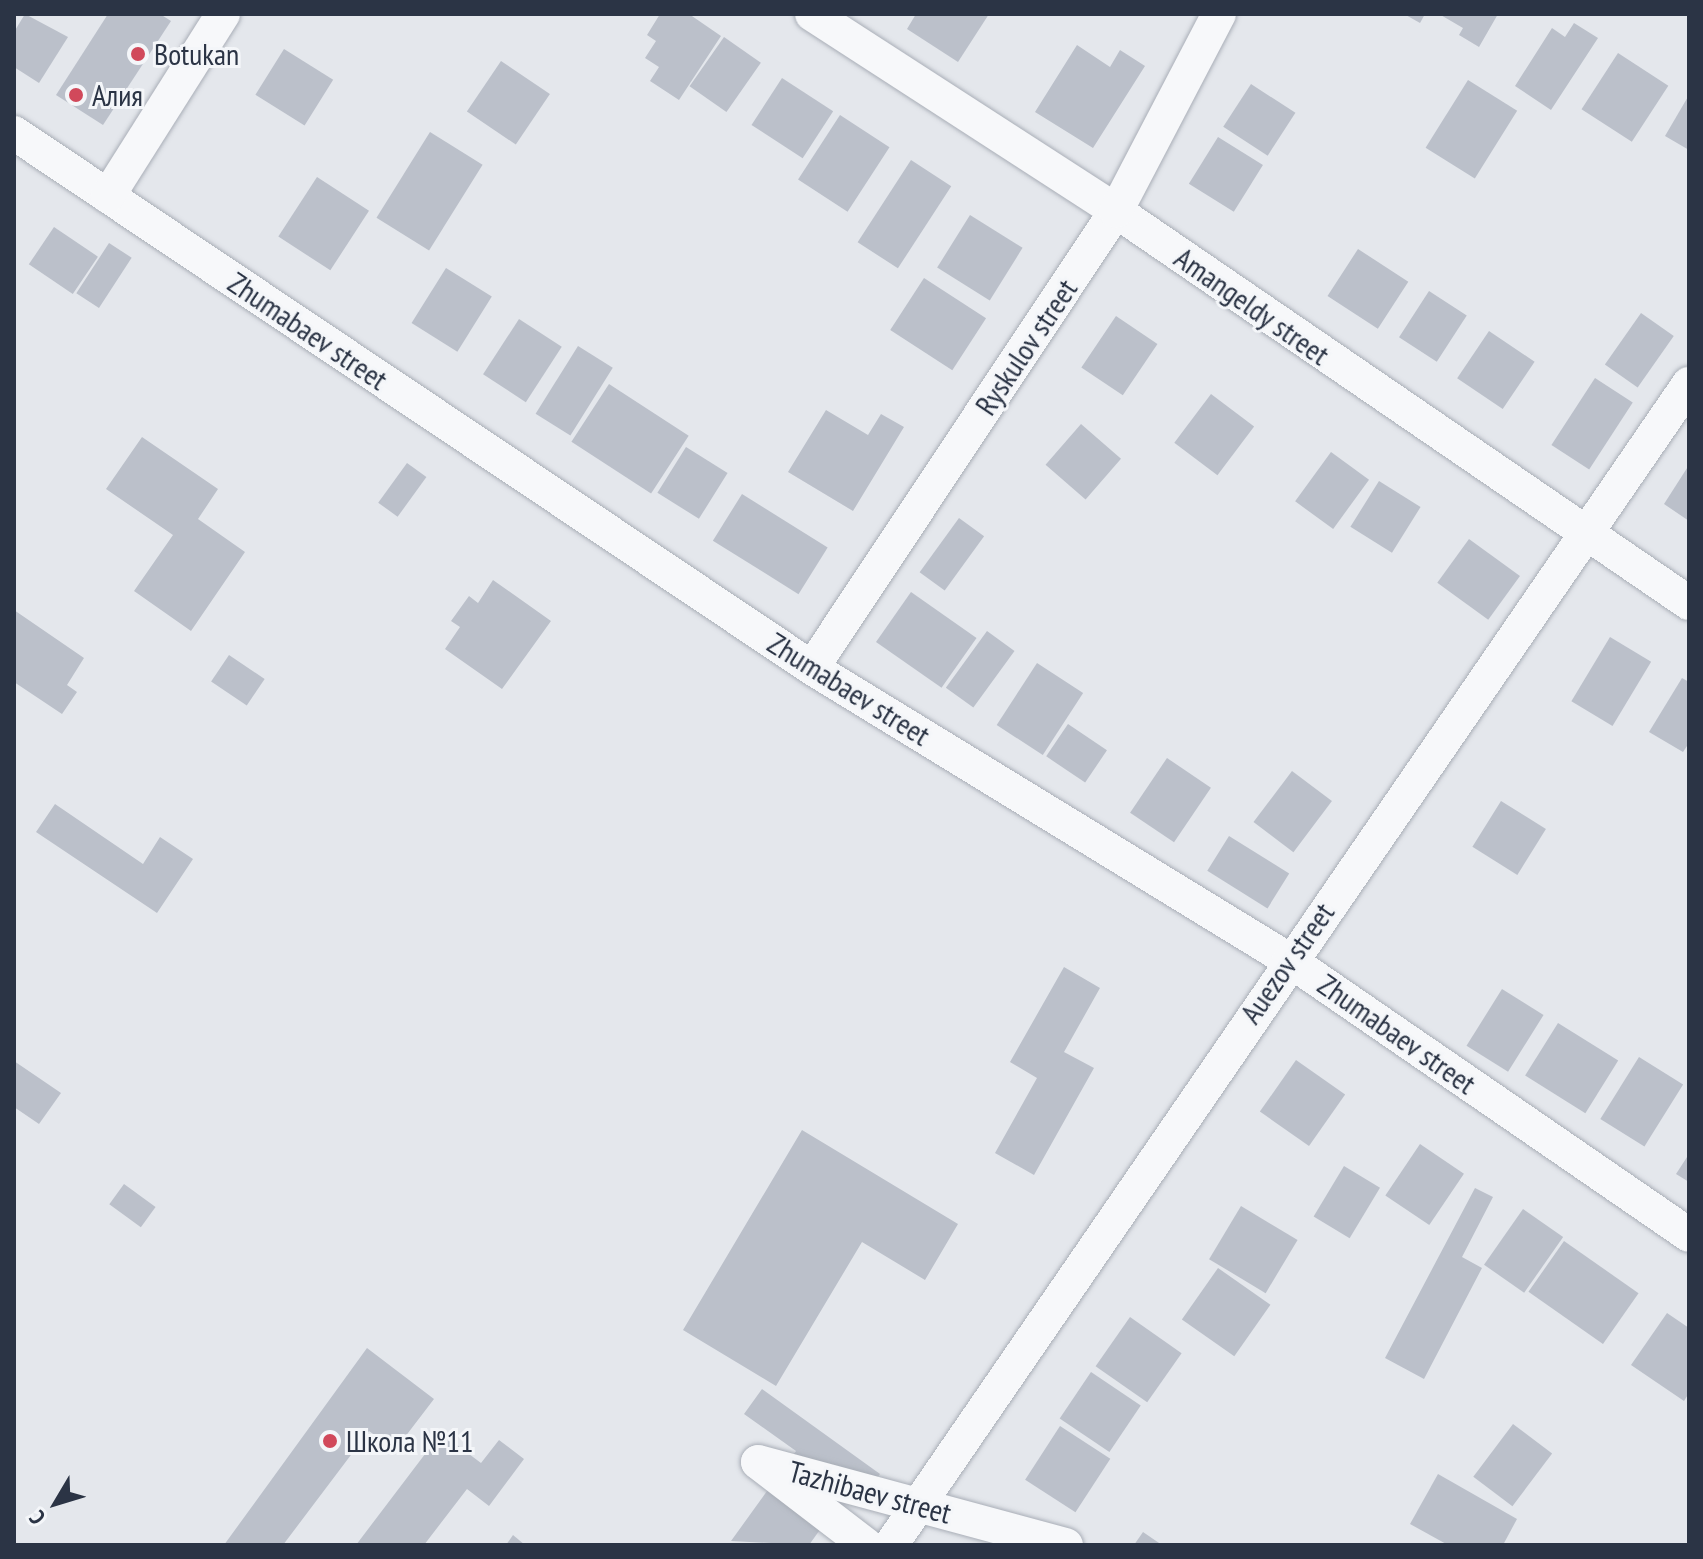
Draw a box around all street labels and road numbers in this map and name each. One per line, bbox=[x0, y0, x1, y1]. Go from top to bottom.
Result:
street label: Amangeldy street bbox=[1167, 239, 1337, 373]
street label: Zhumabaev street bbox=[221, 264, 395, 398]
street label: Ryskulov street bbox=[967, 272, 1085, 422]
street label: Zhumabaev street bbox=[761, 625, 937, 753]
street label: Auezov street bbox=[1232, 895, 1342, 1031]
street label: Zhumabaev street bbox=[1311, 966, 1483, 1102]
street label: Tazhibaev street bbox=[784, 1453, 956, 1531]

